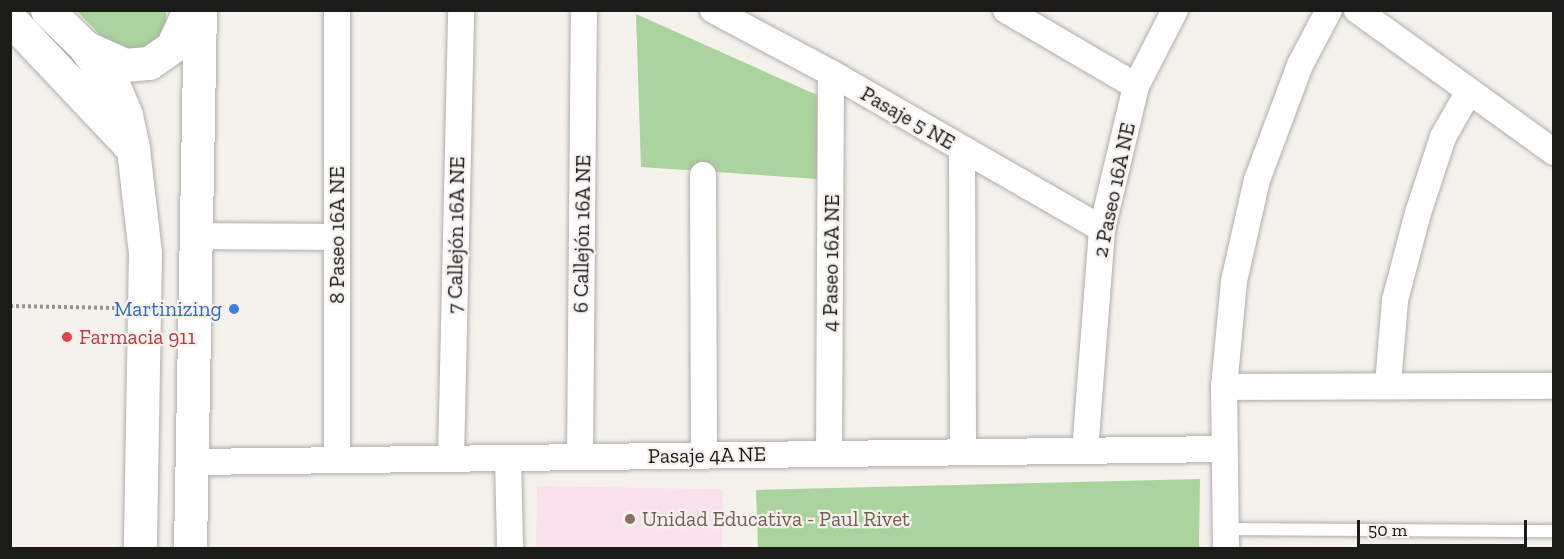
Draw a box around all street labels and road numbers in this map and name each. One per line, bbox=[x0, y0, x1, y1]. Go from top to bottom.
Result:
street label: Pasaje 5 NE bbox=[856, 81, 960, 155]
street label: 2 Paseo 16A NE bbox=[1087, 120, 1141, 260]
street label: 6 Callejón 16A NE bbox=[568, 154, 596, 314]
street label: 7 Callejón 16A NE bbox=[442, 156, 470, 314]
street label: 8 Paseo 16A NE bbox=[324, 166, 350, 304]
street label: 4 Paseo 16A NE bbox=[817, 194, 845, 332]
street label: Pasaje 4A NE bbox=[647, 441, 767, 469]

